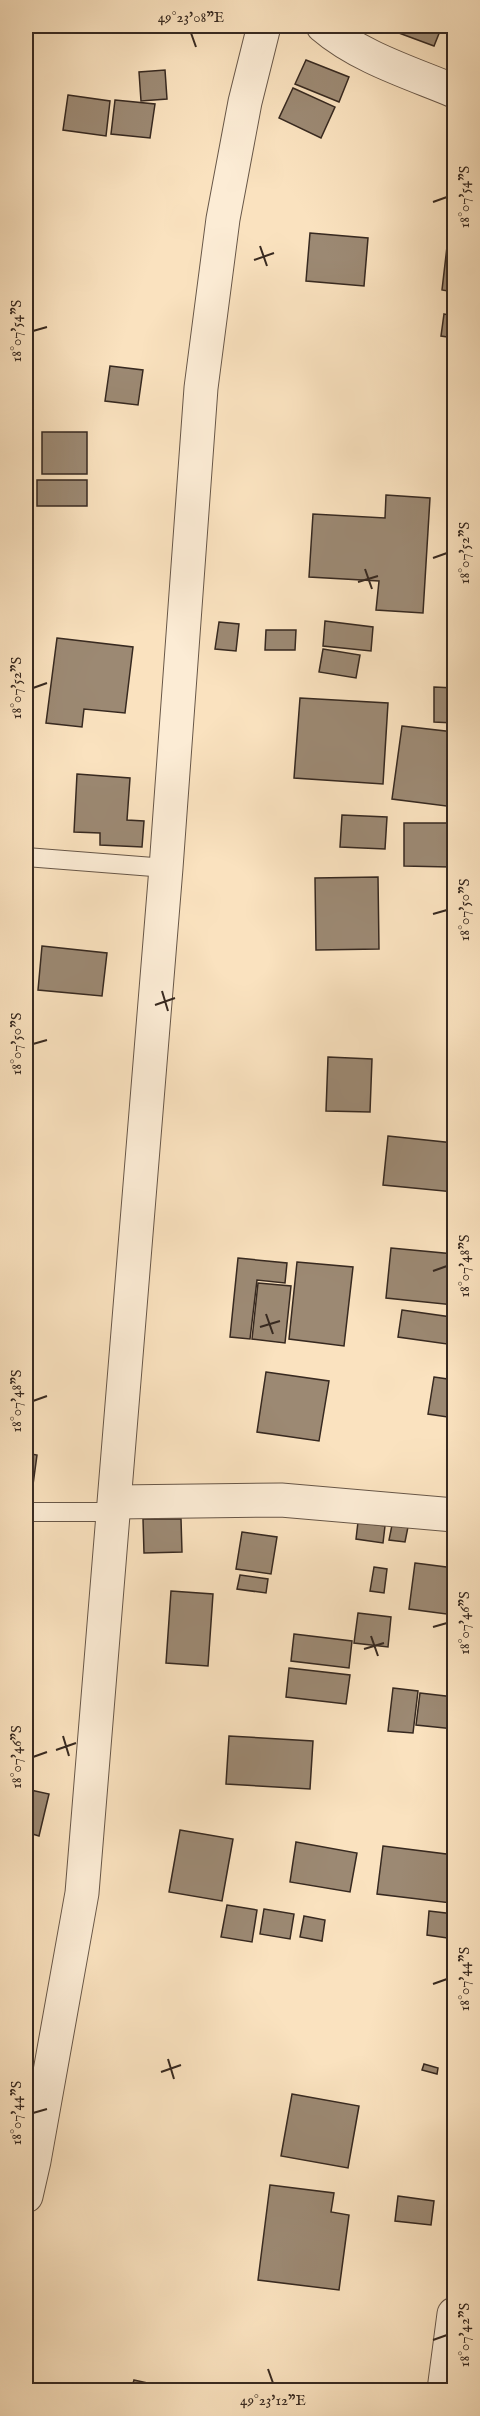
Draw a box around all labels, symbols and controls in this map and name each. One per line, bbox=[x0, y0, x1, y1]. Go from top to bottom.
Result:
text: 49°23'08"E bbox=[158, 8, 224, 27]
text: 18°07'54"S bbox=[455, 166, 474, 228]
text: 18°07'54"S bbox=[7, 300, 26, 362]
text: 18°07'52"S bbox=[455, 522, 474, 584]
text: 18°07'52"S bbox=[7, 657, 26, 719]
text: 18°07'50"S bbox=[455, 879, 474, 941]
text: 18°07'50"S bbox=[7, 1013, 26, 1075]
text: 18°07'48"S bbox=[455, 1234, 474, 1298]
text: 18°07'48"S bbox=[7, 1369, 26, 1433]
text: 18°07'46"S bbox=[455, 1591, 474, 1655]
text: 18°07'46"S bbox=[7, 1725, 26, 1789]
text: 18°07'44"S bbox=[455, 1947, 474, 2011]
text: 18°07'44"S bbox=[7, 2081, 26, 2145]
text: 18°07'42"S bbox=[455, 2303, 474, 2367]
text: 49°23'12"E bbox=[240, 2391, 306, 2410]

